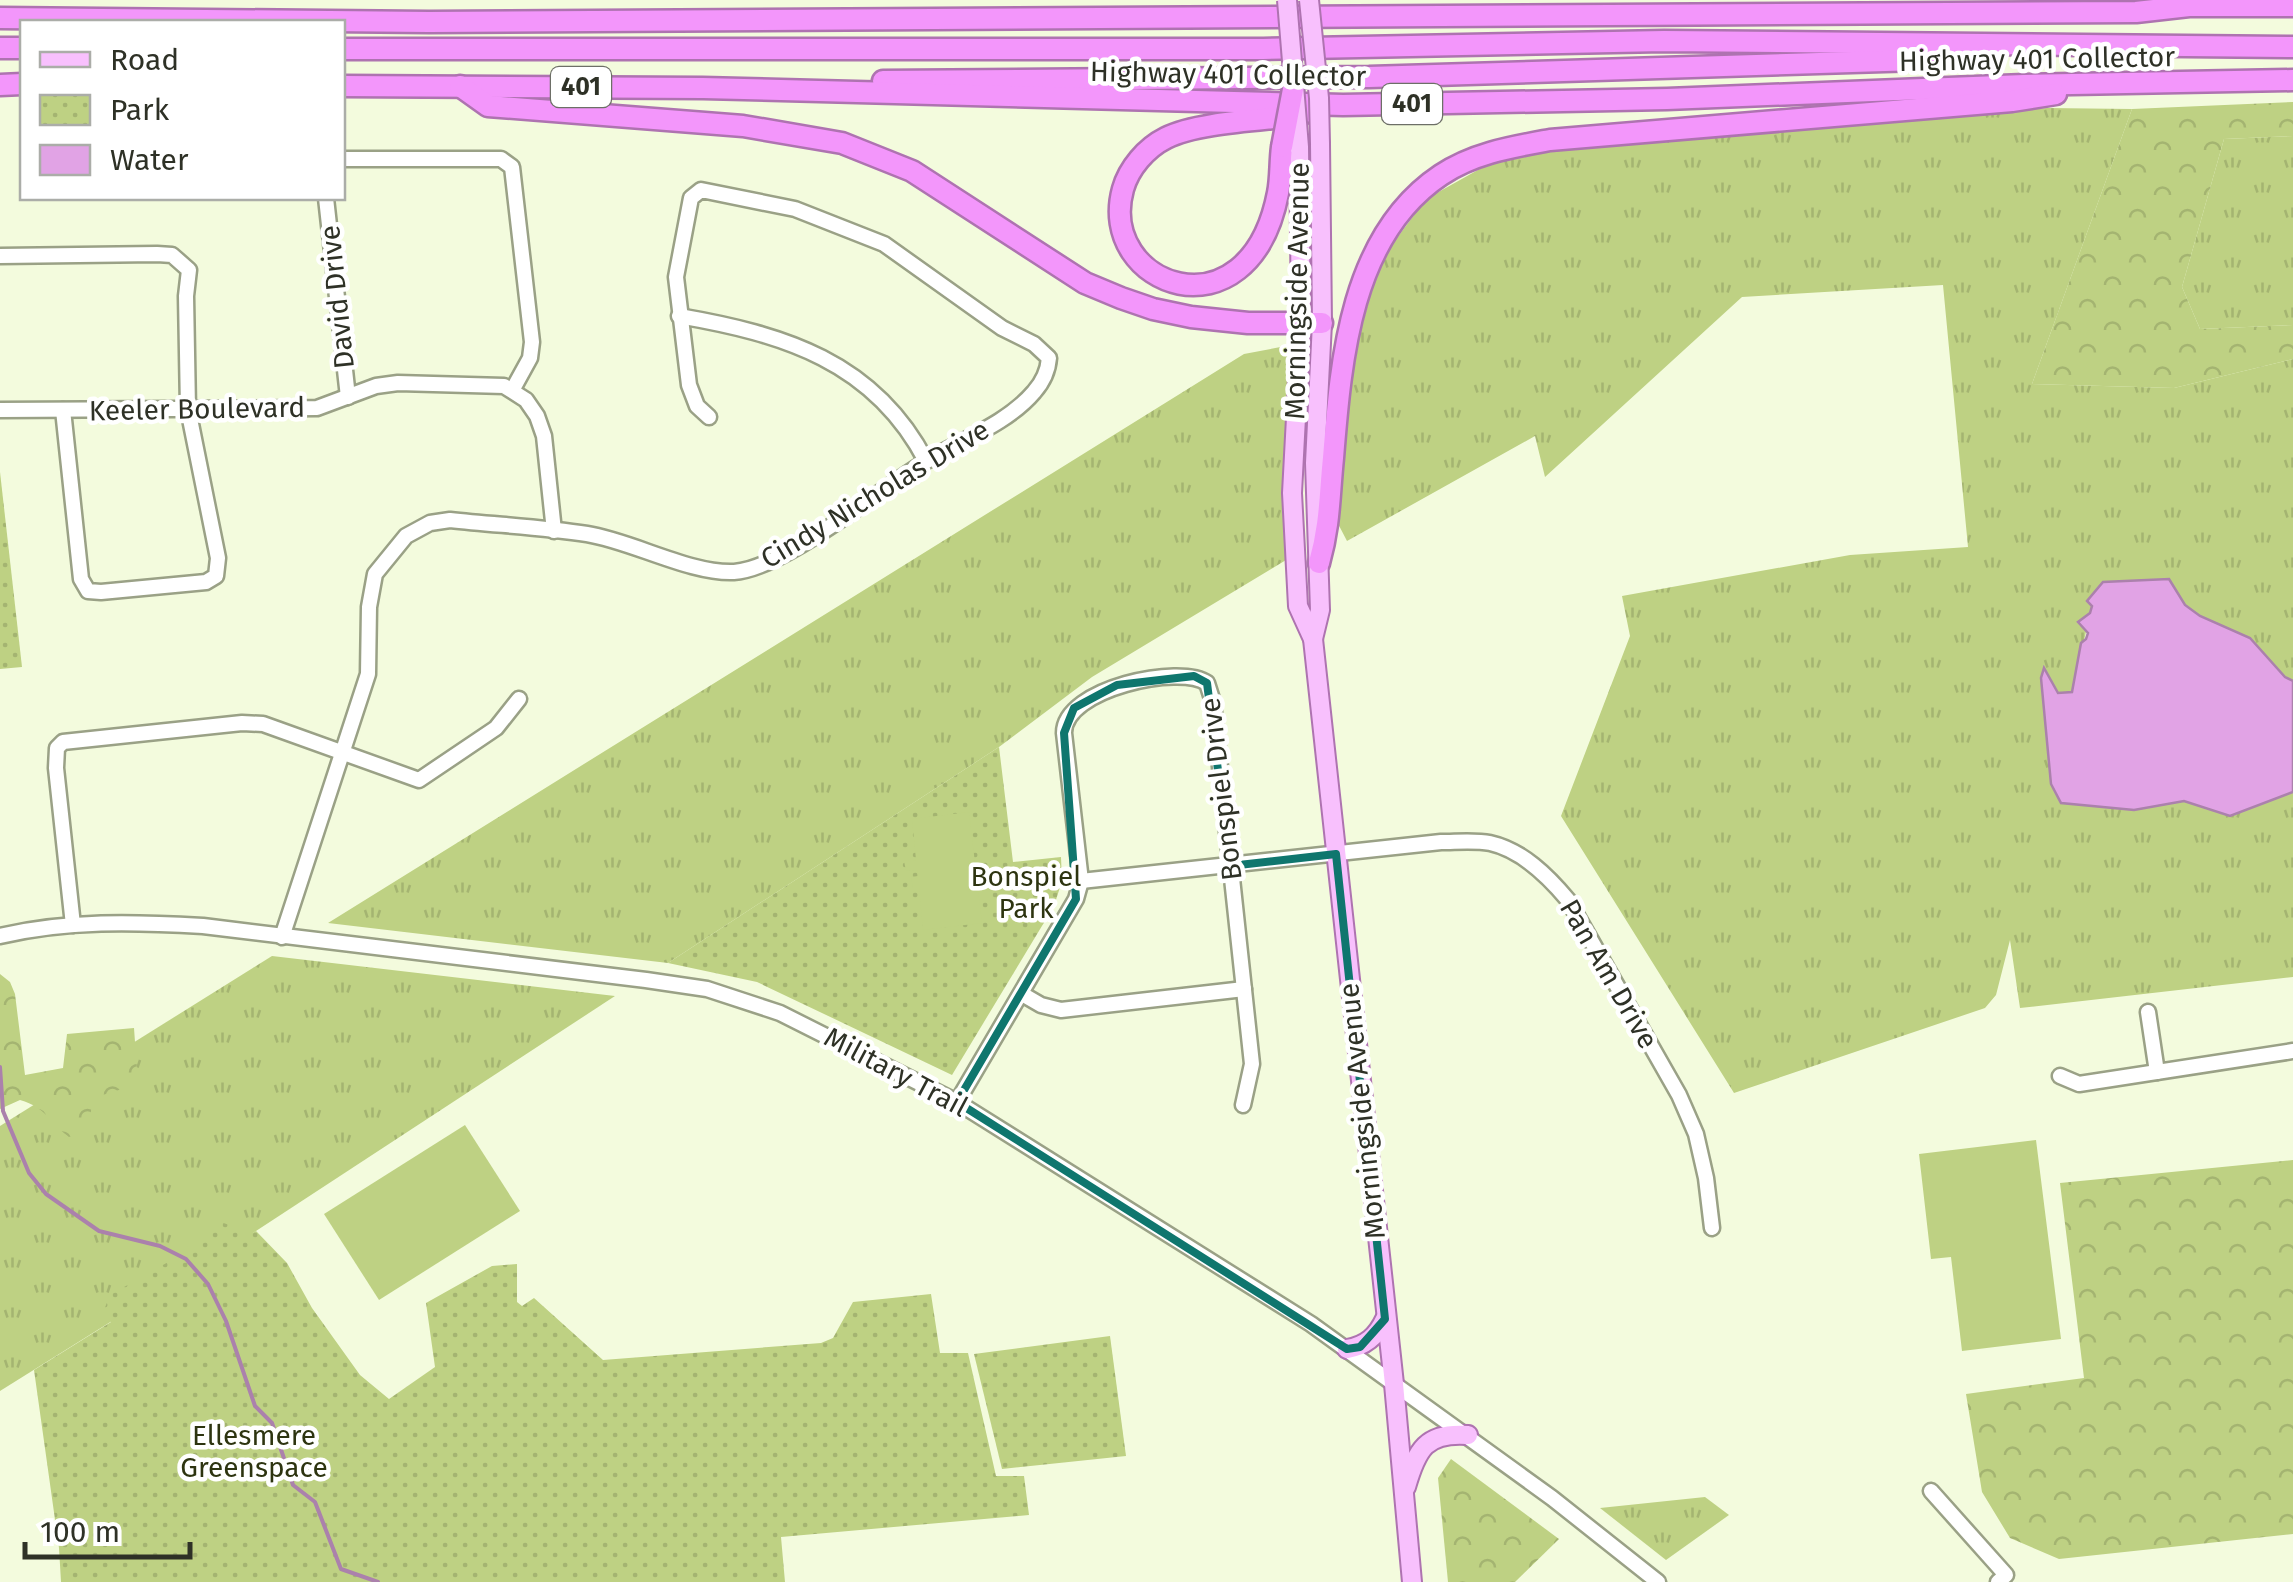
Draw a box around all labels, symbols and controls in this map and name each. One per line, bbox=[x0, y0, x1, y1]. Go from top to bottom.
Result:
legend bbox=[20, 20, 345, 200]
street label: Highway 401 Collector bbox=[1899, 40, 2176, 78]
text: Road bbox=[110, 42, 179, 78]
street label: Highway 401 Collector bbox=[1090, 55, 1367, 93]
road number: 401 bbox=[551, 67, 611, 107]
road number: 401 bbox=[1382, 84, 1442, 124]
text: Park bbox=[110, 92, 170, 128]
text: Water bbox=[110, 142, 189, 178]
street label: Morningside Avenue bbox=[1278, 162, 1316, 420]
street label: David Drive bbox=[313, 224, 361, 370]
street label: Keeler Boulevard bbox=[89, 391, 305, 427]
street label: Cindy Nicholas Drive bbox=[755, 413, 995, 575]
street label: Bonspiel Drive bbox=[1193, 696, 1249, 882]
park label: Bonspiel Park bbox=[971, 860, 1081, 925]
street label: Pan Am Drive bbox=[1553, 893, 1665, 1055]
street label: Morningside Avenue bbox=[1332, 981, 1392, 1241]
street label: Military Trail bbox=[819, 1020, 973, 1124]
park label: Ellesmere Greenspace bbox=[180, 1419, 328, 1484]
scale bar bbox=[25, 1497, 190, 1559]
text: 100 m bbox=[40, 1514, 120, 1550]

